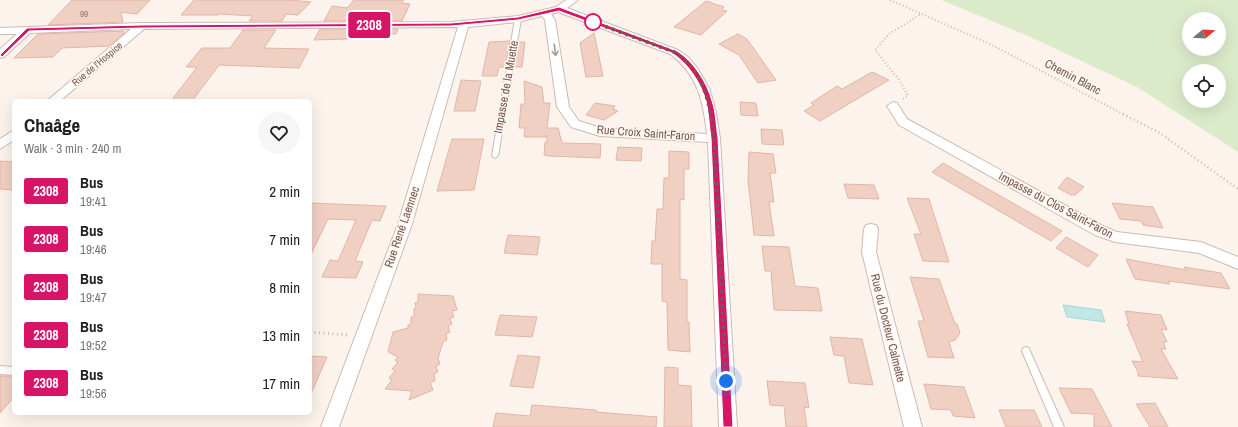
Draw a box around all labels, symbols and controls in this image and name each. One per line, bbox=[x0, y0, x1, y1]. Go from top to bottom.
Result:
house number: 99 bbox=[80, 8, 88, 20]
line badge: 2308 bbox=[341, 12, 397, 38]
north arrow bbox=[1182, 12, 1226, 56]
map controls bbox=[1182, 12, 1226, 108]
unlabelled marker bbox=[584, 13, 602, 31]
text: 2308 bbox=[356, 16, 382, 34]
street label: Rue de l'Hospice bbox=[69, 39, 125, 89]
street label: Impasse de la Muette bbox=[490, 39, 522, 135]
one-way arrow bbox=[551, 43, 559, 56]
street label: Chemin Blanc bbox=[1042, 55, 1104, 99]
button: locate bbox=[1182, 64, 1226, 108]
text: Chaâge bbox=[24, 112, 80, 138]
button: heart bbox=[258, 112, 300, 154]
street label: Rue Croix Saint-Faron bbox=[596, 122, 696, 144]
text: Walk · 3 min · 240 m bbox=[24, 140, 121, 157]
street label: Impasse du Clos Saint-Faron bbox=[996, 168, 1116, 242]
text: Bus bbox=[80, 172, 103, 193]
text: 2 min bbox=[269, 181, 300, 202]
text: 2308 bbox=[33, 182, 59, 200]
street label: Rue René Laennec bbox=[381, 184, 423, 270]
text: 19:41 bbox=[80, 193, 107, 210]
text: Bus bbox=[80, 220, 103, 241]
text: 7 min bbox=[269, 229, 300, 250]
text: 2308 bbox=[33, 230, 59, 248]
text: 19:46 bbox=[80, 241, 107, 258]
text: Bus bbox=[80, 268, 103, 289]
street label: Rue du Docteur Calmette bbox=[867, 272, 909, 384]
text: 8 min bbox=[269, 277, 300, 298]
text: 2308 bbox=[33, 278, 59, 296]
text: 19:47 bbox=[80, 289, 107, 306]
text: Bus bbox=[80, 316, 103, 337]
text: 13 min bbox=[262, 325, 300, 346]
text: 2308 bbox=[33, 326, 59, 344]
text: 19:52 bbox=[80, 337, 107, 354]
text: Bus bbox=[80, 364, 103, 385]
your location bbox=[716, 371, 736, 391]
text: 17 min bbox=[262, 373, 300, 394]
text: 2308 bbox=[33, 374, 59, 392]
text: 19:56 bbox=[80, 385, 107, 402]

